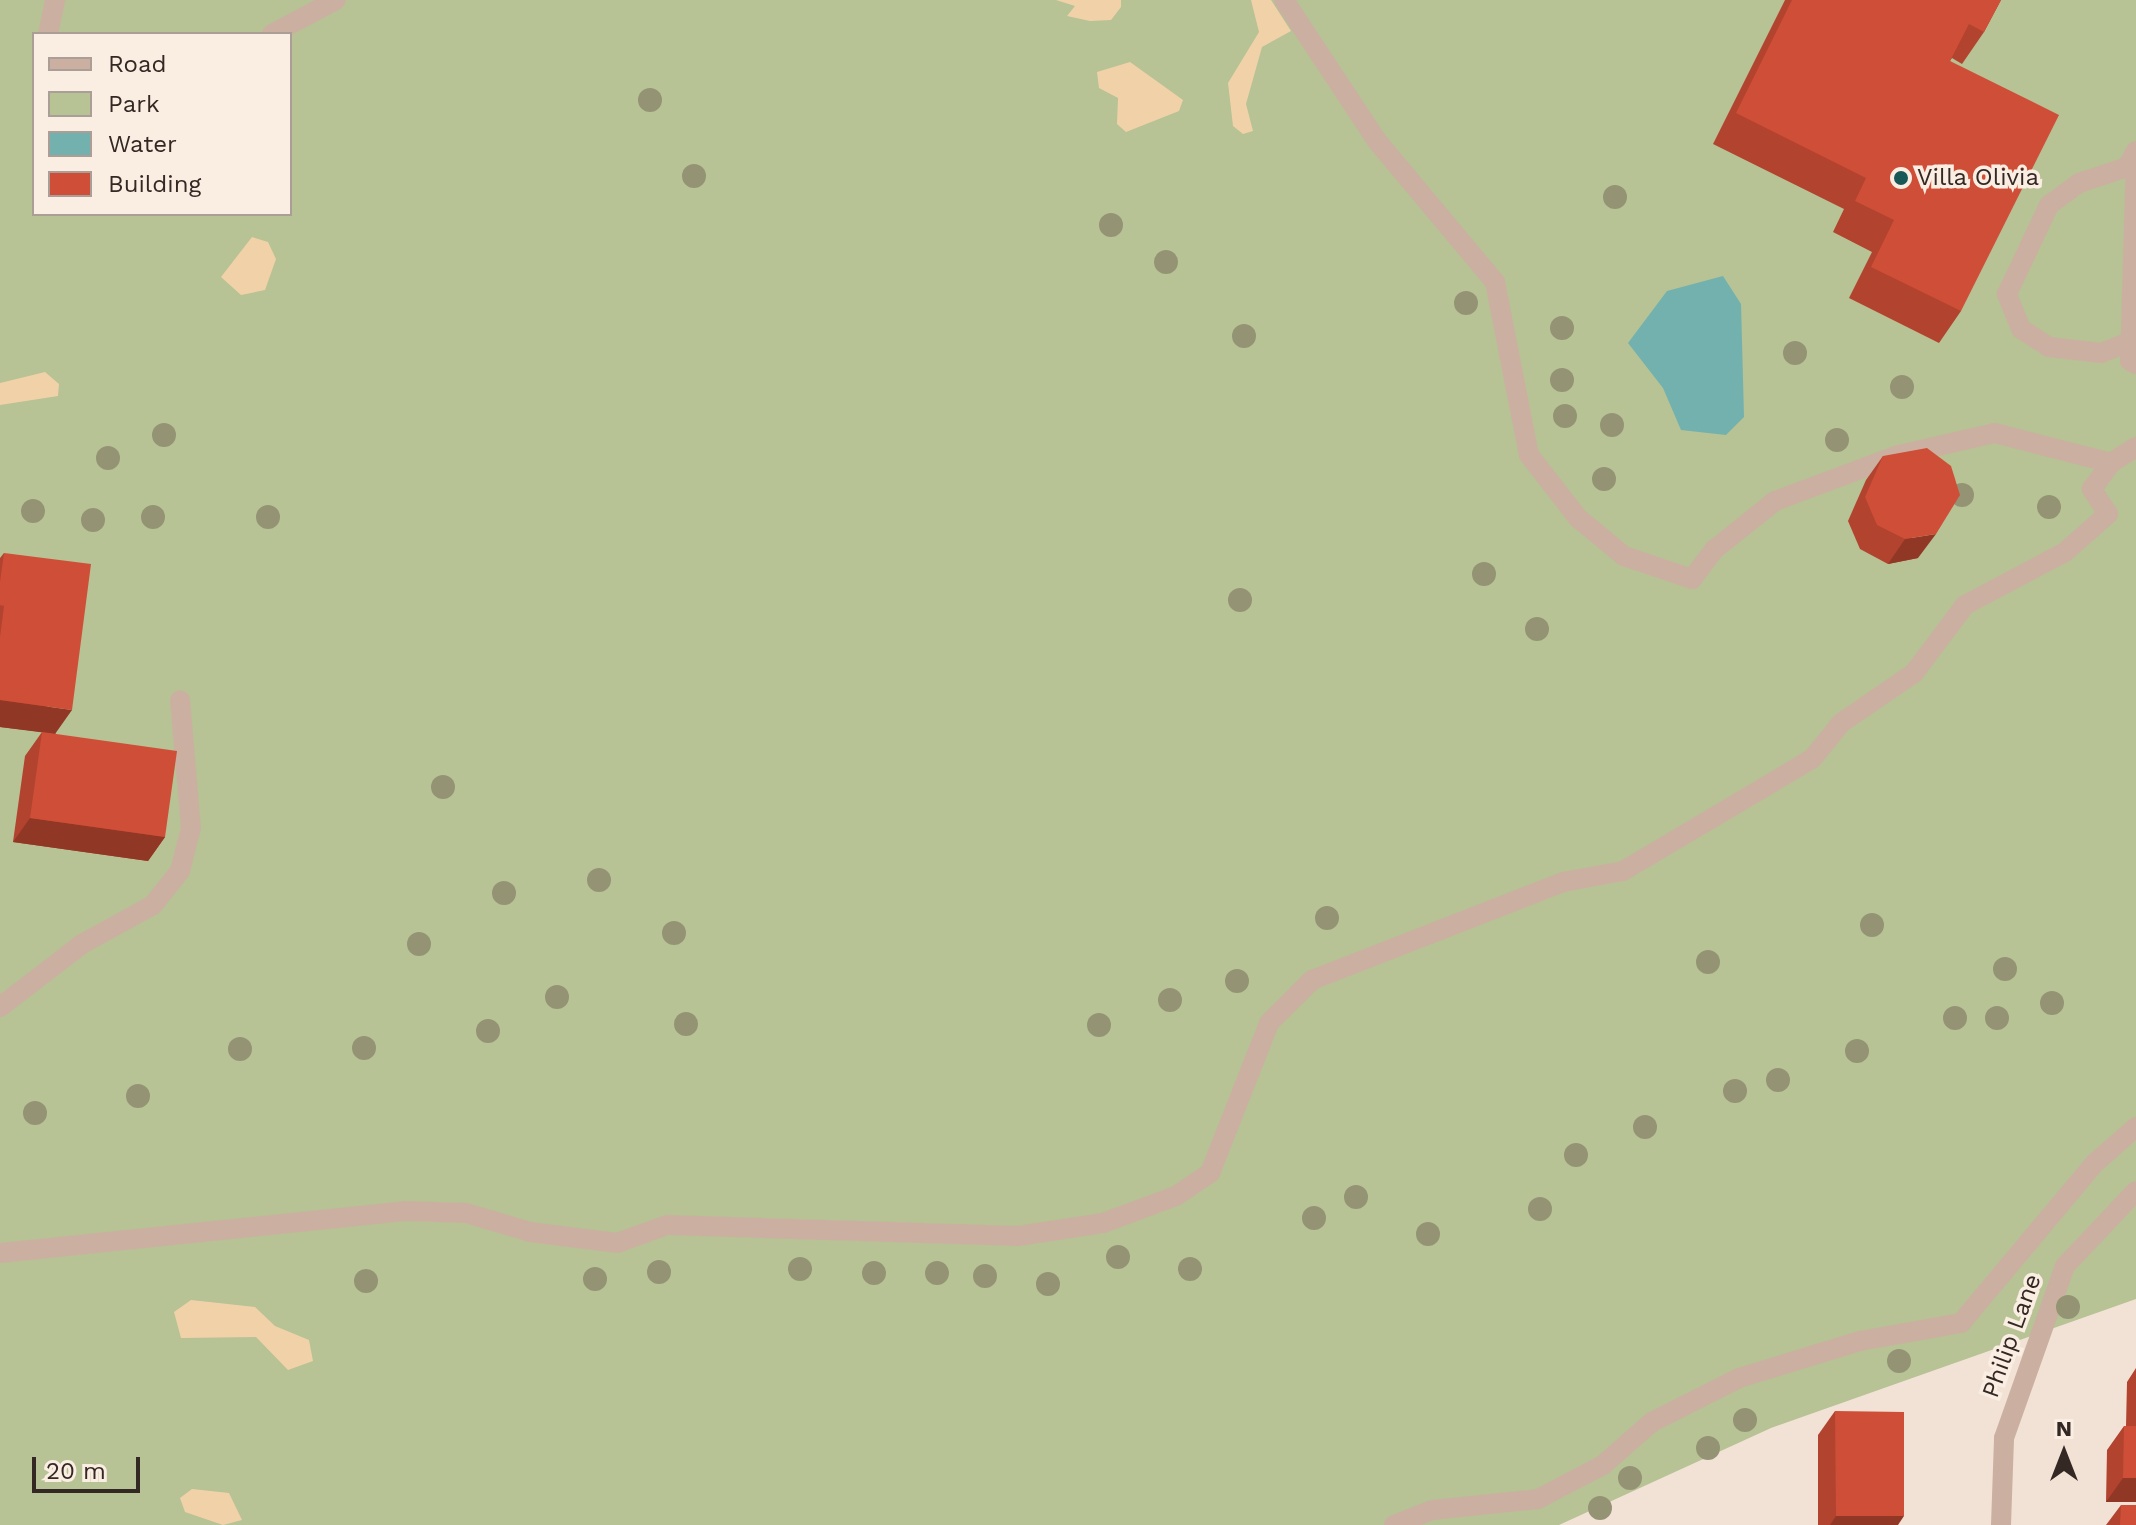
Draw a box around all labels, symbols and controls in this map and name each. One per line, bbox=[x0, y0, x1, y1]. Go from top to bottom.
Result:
legend bbox=[32, 32, 292, 216]
text: Road bbox=[108, 50, 167, 78]
text: Park bbox=[108, 90, 160, 118]
text: Water bbox=[108, 130, 177, 158]
place label: Villa Olivia bbox=[1917, 164, 2040, 192]
marker: Villa Olivia bbox=[1892, 169, 1910, 187]
text: Building bbox=[108, 170, 201, 198]
street label: Philip Lane bbox=[1976, 1270, 2048, 1402]
north arrow bbox=[2024, 1413, 2104, 1493]
text: N bbox=[2056, 1416, 2072, 1441]
scale bar bbox=[36, 1441, 144, 1491]
text: 20 m bbox=[46, 1457, 106, 1485]

